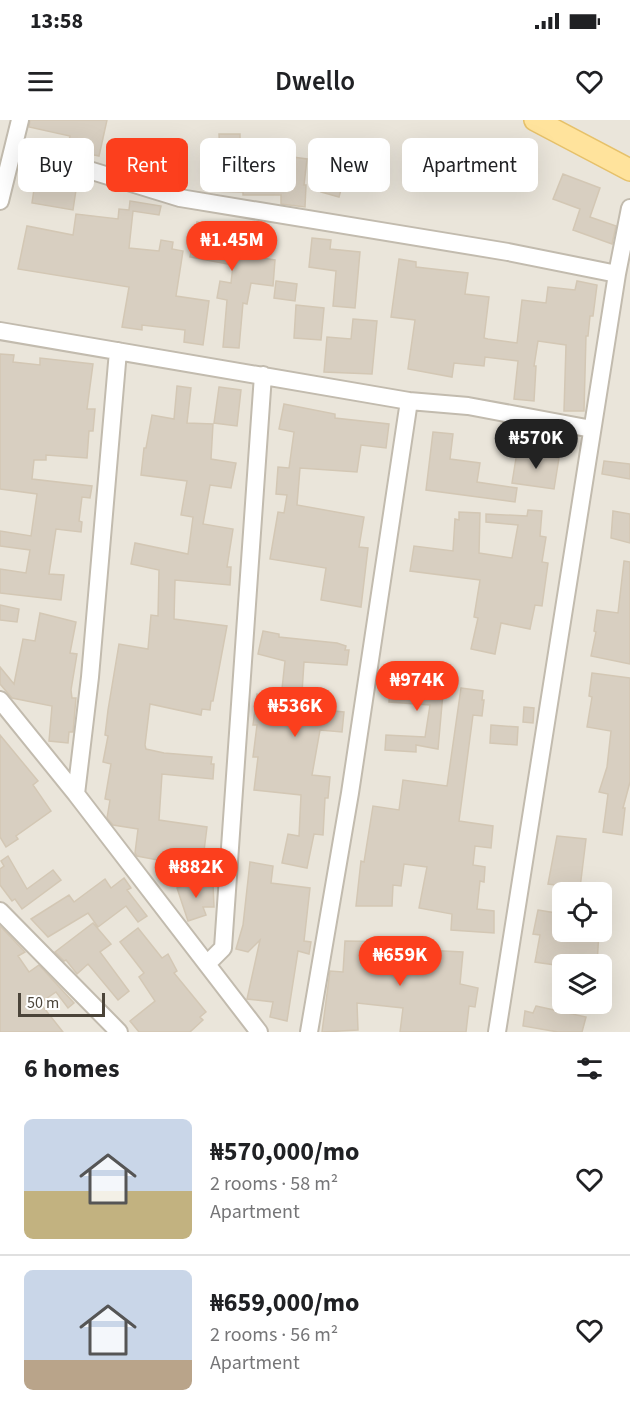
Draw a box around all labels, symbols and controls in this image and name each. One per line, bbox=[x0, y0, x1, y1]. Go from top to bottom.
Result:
text: 13:58 bbox=[30, 5, 83, 37]
text: Dwello bbox=[275, 62, 355, 101]
icon: menu bbox=[24, 65, 57, 98]
icon: heart bbox=[573, 65, 606, 98]
chip: Buy bbox=[18, 138, 94, 192]
chip: Rent bbox=[106, 138, 188, 192]
chip: Filters bbox=[200, 138, 296, 192]
chip: New bbox=[308, 138, 390, 192]
chip: Apartment bbox=[402, 138, 538, 192]
pin: ₦1.45M bbox=[183, 221, 281, 272]
text: ₦1.45M bbox=[200, 226, 264, 254]
pin: ₦570K bbox=[494, 419, 578, 470]
text: ₦570K bbox=[509, 424, 563, 452]
pin: ₦974K bbox=[375, 661, 459, 712]
text: ₦974K bbox=[390, 666, 444, 694]
pin: ₦536K bbox=[253, 687, 337, 738]
text: ₦536K bbox=[268, 692, 322, 720]
pin: ₦882K bbox=[154, 848, 238, 899]
text: ₦882K bbox=[169, 853, 223, 881]
map controls bbox=[552, 882, 612, 1014]
button: locate bbox=[552, 882, 612, 942]
pin: ₦659K bbox=[358, 936, 442, 987]
text: ₦659K bbox=[373, 941, 427, 969]
button: layers bbox=[552, 954, 612, 1014]
scale bar bbox=[18, 990, 105, 1018]
text: 50 m bbox=[27, 992, 59, 1014]
text: 6 homes bbox=[24, 1050, 119, 1087]
icon: filters bbox=[573, 1052, 606, 1085]
text: ₦570,000/mo bbox=[210, 1133, 359, 1170]
icon: home bbox=[72, 1143, 144, 1215]
icon: heart bbox=[573, 1163, 606, 1196]
text: 2 rooms · 58 m² bbox=[210, 1170, 338, 1198]
text: Apartment bbox=[210, 1198, 300, 1226]
text: ₦659,000/mo bbox=[210, 1284, 359, 1321]
icon: home bbox=[72, 1294, 144, 1366]
icon: heart bbox=[573, 1314, 606, 1347]
text: 2 rooms · 56 m² bbox=[210, 1321, 338, 1349]
text: Apartment bbox=[210, 1349, 300, 1377]

